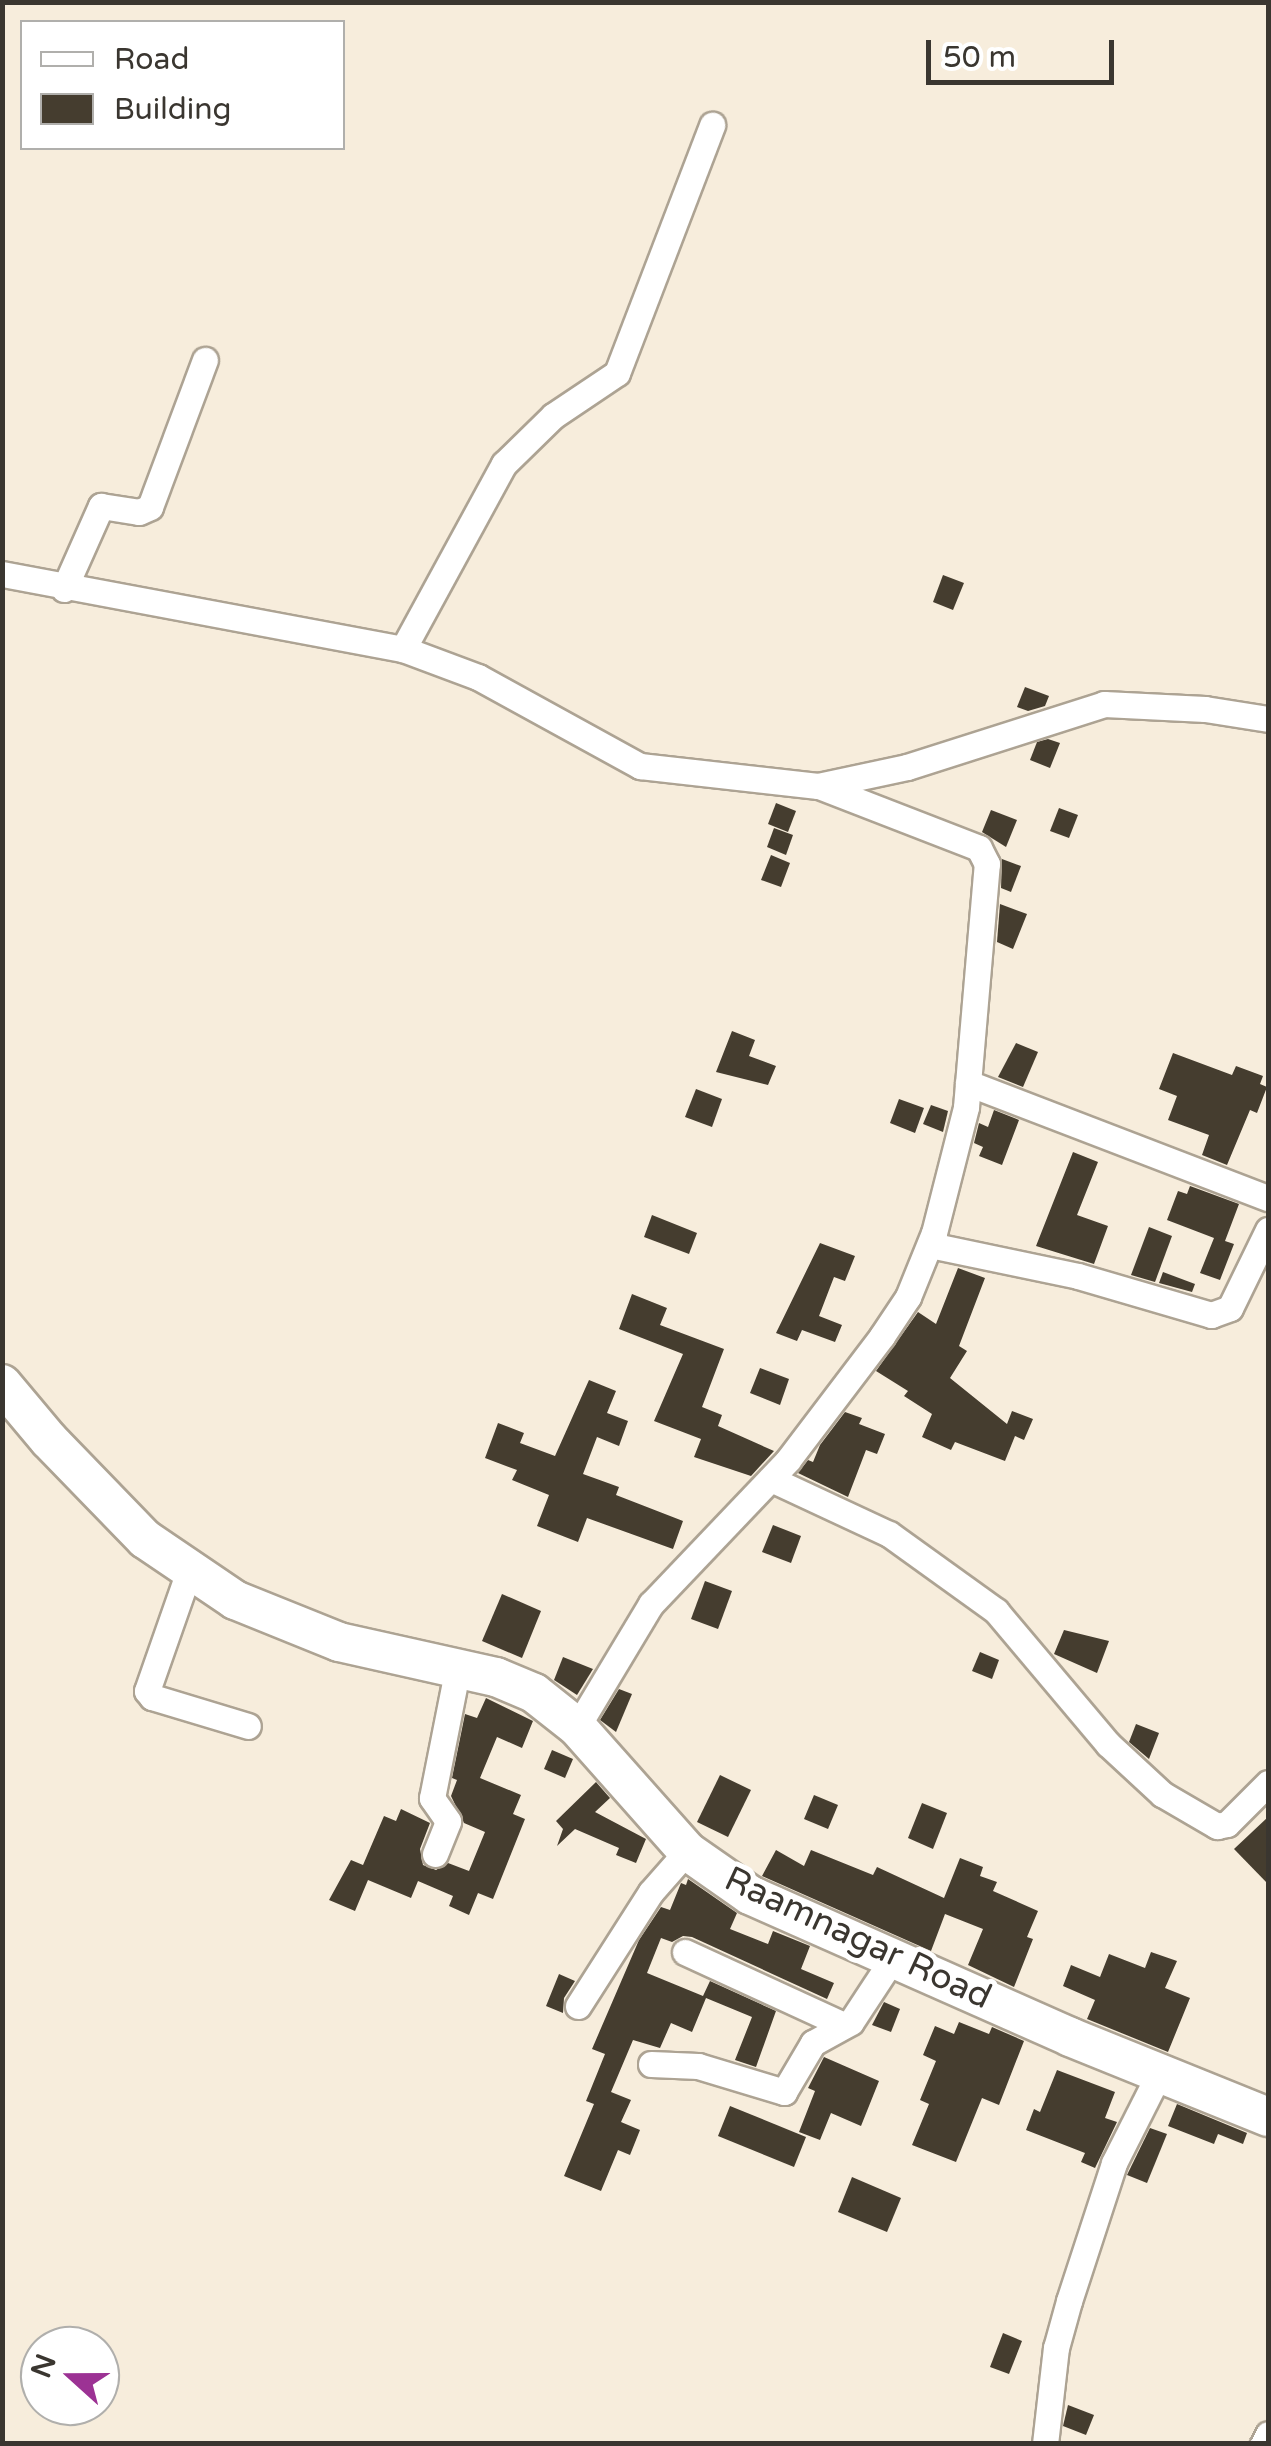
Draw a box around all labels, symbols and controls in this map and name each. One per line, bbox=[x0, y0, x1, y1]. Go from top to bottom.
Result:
legend bbox=[20, 20, 345, 150]
scale bar bbox=[931, 20, 1118, 82]
text: 50 m bbox=[943, 39, 1016, 76]
text: Road bbox=[114, 41, 189, 78]
text: Building bbox=[114, 91, 231, 128]
street label: Raamnagar Road bbox=[718, 1858, 998, 2018]
north arrow bbox=[20, 2326, 120, 2426]
text: N bbox=[24, 2349, 64, 2383]

